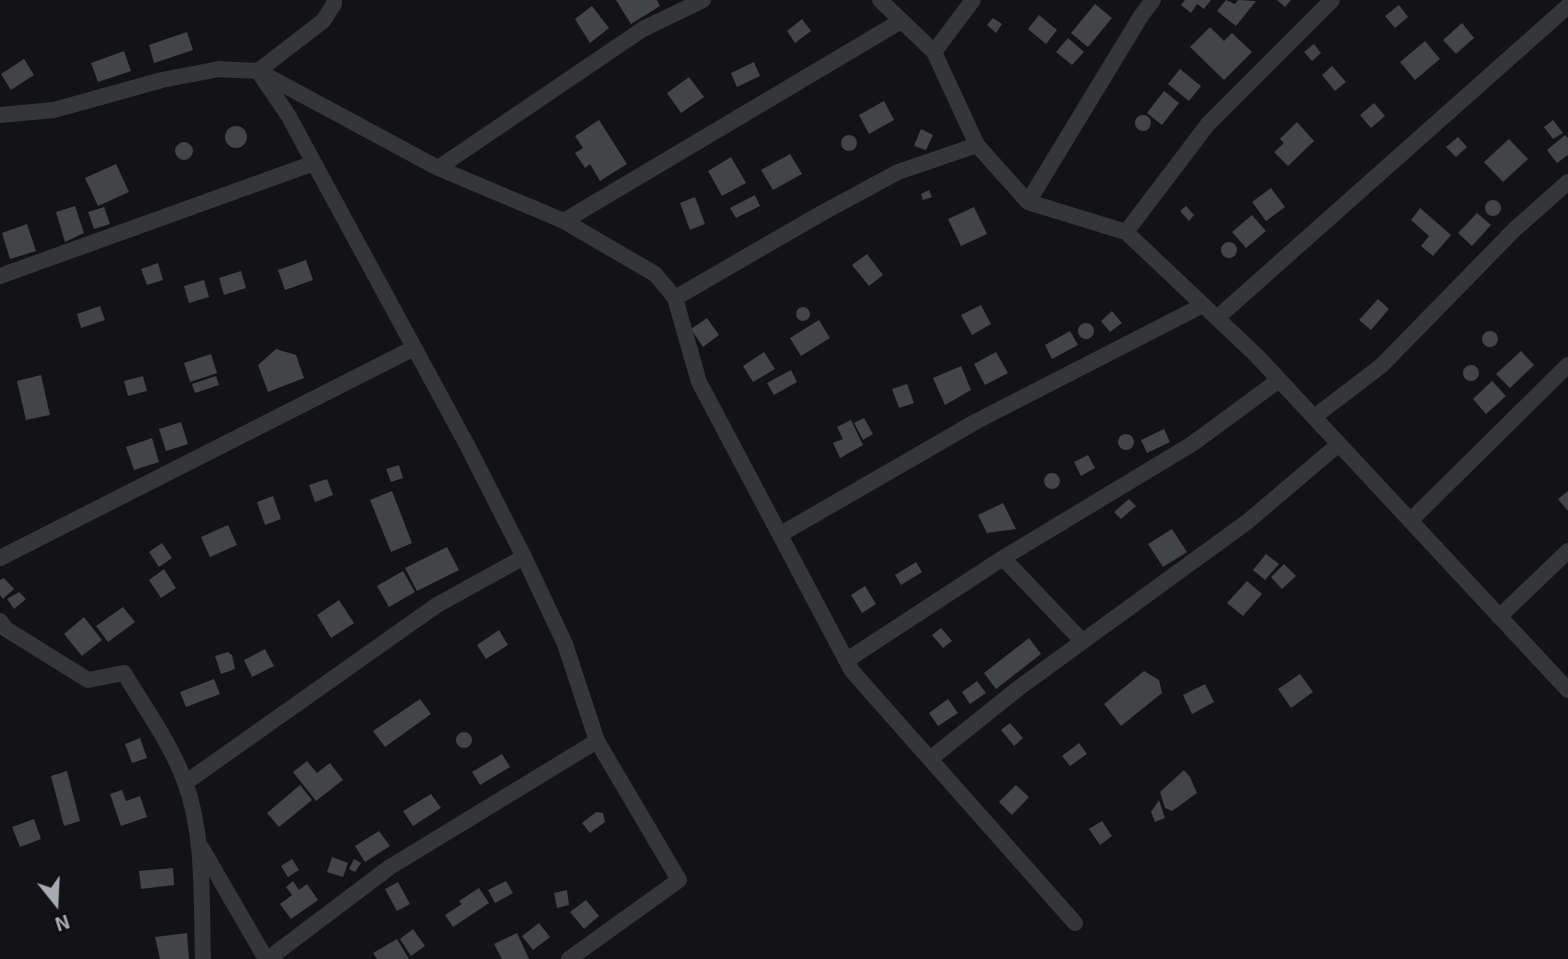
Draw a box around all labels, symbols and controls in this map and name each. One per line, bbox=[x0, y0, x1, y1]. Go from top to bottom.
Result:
north arrow bbox=[21, 868, 91, 938]
text: N bbox=[53, 910, 73, 937]

